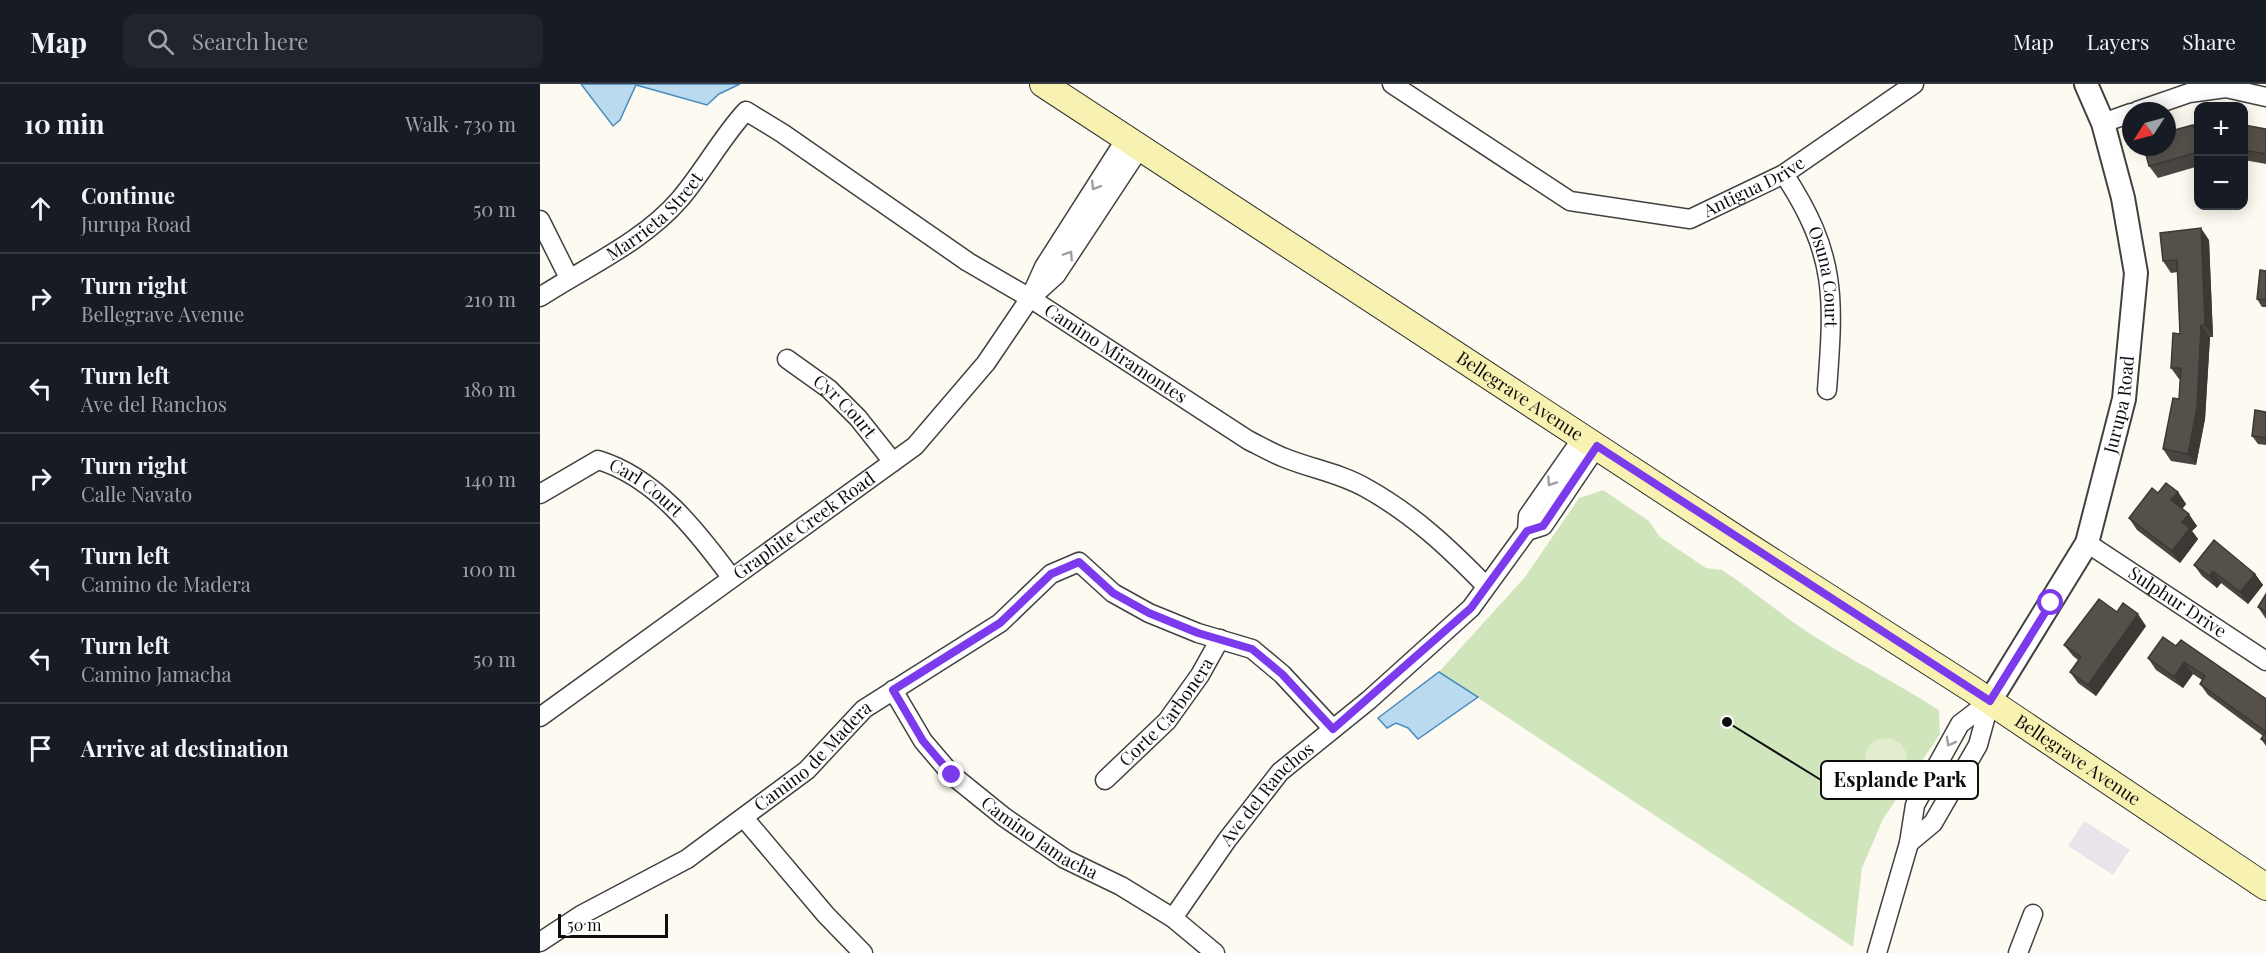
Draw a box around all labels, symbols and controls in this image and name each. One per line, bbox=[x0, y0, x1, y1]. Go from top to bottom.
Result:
search box bbox=[123, 14, 543, 68]
text: Map bbox=[30, 23, 87, 60]
icon: search bbox=[144, 25, 177, 58]
text: Search here bbox=[192, 26, 308, 56]
text: Map bbox=[2013, 27, 2054, 55]
text: Layers bbox=[2087, 27, 2149, 55]
text: Share bbox=[2182, 27, 2236, 55]
north arrow bbox=[2122, 102, 2176, 156]
map controls bbox=[2194, 102, 2248, 210]
button: + bbox=[2194, 102, 2248, 156]
text: 10 min bbox=[24, 106, 104, 141]
text: Walk · 730 m bbox=[405, 110, 516, 137]
street label: Antigua Drive bbox=[1698, 150, 1809, 222]
button: − bbox=[2194, 156, 2248, 210]
street label: Marrieta Street bbox=[601, 166, 708, 265]
one-way arrow bbox=[1091, 179, 1102, 190]
text: Continue bbox=[81, 180, 175, 210]
icon: ahead bbox=[24, 192, 57, 225]
text: 50 m bbox=[473, 195, 516, 222]
text: Jurupa Road bbox=[81, 210, 191, 237]
street label: Osuna Court bbox=[1803, 222, 1844, 328]
one-way arrow bbox=[1062, 251, 1073, 262]
text: Turn right bbox=[81, 270, 187, 300]
icon: right bbox=[24, 282, 57, 315]
text: 210 m bbox=[464, 285, 516, 312]
street label: Camino Miramontes bbox=[1040, 298, 1192, 408]
text: Bellegrave Avenue bbox=[81, 300, 244, 327]
street label: Bellegrave Avenue bbox=[1452, 345, 1588, 446]
street label: Jurupa Road bbox=[2097, 354, 2139, 457]
text: Turn left bbox=[81, 360, 170, 390]
street label: Cyr Court bbox=[809, 369, 883, 443]
icon: left bbox=[24, 372, 57, 405]
text: 180 m bbox=[463, 375, 516, 402]
text: Ave del Ranchos bbox=[81, 390, 227, 417]
text: Turn right bbox=[81, 450, 187, 480]
street label: Carl Court bbox=[606, 452, 689, 522]
icon: right bbox=[24, 462, 57, 495]
text: 140 m bbox=[464, 465, 516, 492]
street label: Graphite Creek Road bbox=[728, 466, 880, 585]
one-way arrow bbox=[1547, 476, 1558, 487]
text: Calle Navato bbox=[81, 480, 192, 507]
text: Turn left bbox=[81, 540, 170, 570]
icon: left bbox=[24, 552, 57, 585]
text: 100 m bbox=[462, 555, 516, 582]
street label: Sulphur Drive bbox=[2124, 560, 2232, 643]
text: Camino de Madera bbox=[81, 570, 251, 597]
route start bbox=[2037, 589, 2063, 615]
text: Turn left bbox=[81, 630, 170, 660]
icon: left bbox=[24, 642, 57, 675]
text: 50 m bbox=[473, 645, 516, 672]
street label: Corte Carbonera bbox=[1113, 653, 1218, 771]
text: Camino Jamacha bbox=[81, 660, 231, 687]
street label: Camino de Madera bbox=[749, 694, 875, 816]
street label: Bellegrave Avenue bbox=[2010, 708, 2146, 810]
icon: arrive bbox=[24, 732, 57, 765]
text: Arrive at destination bbox=[81, 733, 289, 763]
street label: Ave del Ranchos bbox=[1213, 736, 1319, 851]
one-way arrow bbox=[1946, 736, 1957, 746]
route end bbox=[938, 761, 964, 787]
callout: Esplande Park bbox=[1821, 761, 1978, 799]
text: Esplande Park bbox=[1834, 765, 1967, 792]
street label: Camino Jamacha bbox=[977, 790, 1102, 884]
scale bar bbox=[558, 911, 668, 938]
text: 50 m bbox=[567, 914, 601, 935]

